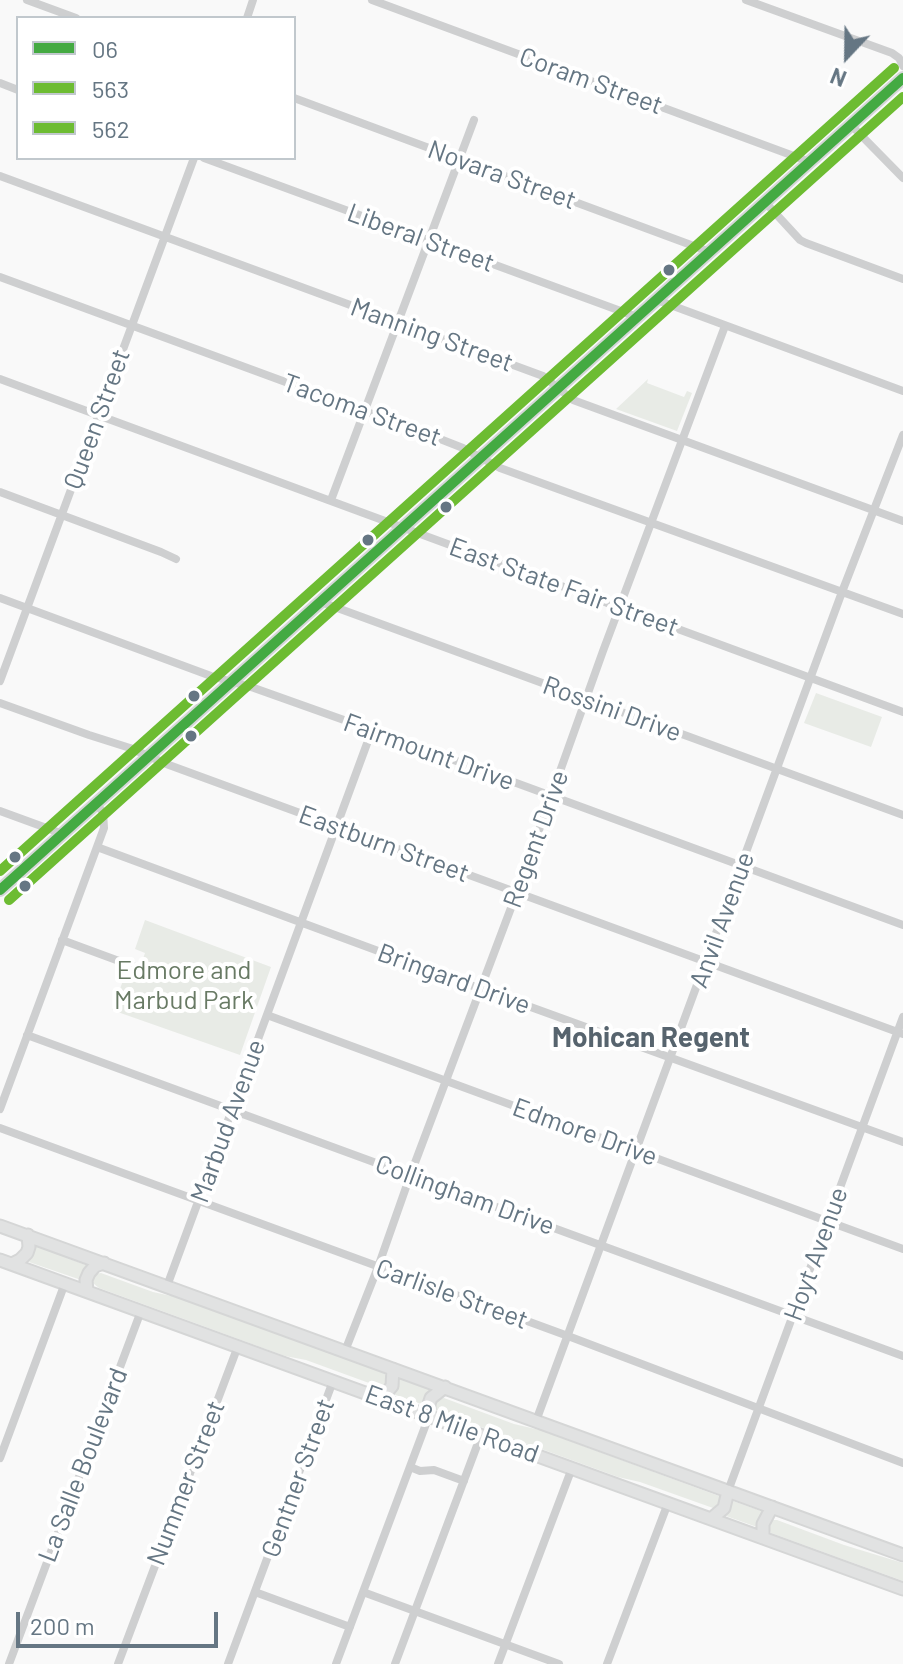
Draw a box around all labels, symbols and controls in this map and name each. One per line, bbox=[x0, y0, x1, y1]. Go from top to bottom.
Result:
legend bbox=[16, 16, 296, 160]
north arrow bbox=[807, 16, 887, 96]
text: 06 bbox=[92, 34, 118, 63]
street label: Coram Street bbox=[515, 41, 667, 121]
text: N bbox=[826, 63, 850, 93]
text: 563 bbox=[92, 74, 129, 103]
text: 562 bbox=[92, 114, 130, 143]
street label: Novara Street bbox=[424, 134, 580, 216]
street label: Liberal Street bbox=[343, 197, 499, 279]
unlabelled marker bbox=[661, 262, 677, 278]
street label: Manning Street bbox=[346, 291, 518, 379]
street label: Queen Street bbox=[57, 345, 137, 493]
street label: Tacoma Street bbox=[279, 367, 445, 453]
unlabelled marker bbox=[438, 499, 454, 515]
street label: East State Fair Street bbox=[445, 531, 683, 643]
unlabelled marker bbox=[360, 532, 376, 548]
street label: Rossini Drive bbox=[539, 670, 685, 748]
unlabelled marker bbox=[186, 688, 202, 704]
street label: Fairmount Drive bbox=[339, 707, 519, 797]
unlabelled marker bbox=[183, 728, 199, 744]
street label: Regent Drive bbox=[497, 766, 575, 912]
street label: Eastburn Street bbox=[295, 799, 473, 889]
street label: Anvil Avenue bbox=[683, 848, 761, 992]
unlabelled marker bbox=[7, 849, 23, 865]
unlabelled marker bbox=[17, 878, 33, 894]
street label: Bringard Drive bbox=[373, 937, 535, 1021]
park label: Edmore and Marbud Park bbox=[114, 954, 254, 1016]
district label: Mohican Regent bbox=[552, 1021, 750, 1055]
street label: Marbud Avenue bbox=[184, 1035, 272, 1207]
street label: Edmore Drive bbox=[508, 1091, 662, 1173]
street label: Collingham Drive bbox=[371, 1148, 559, 1242]
street label: Hoyt Avenue bbox=[777, 1183, 855, 1325]
street label: Carlisle Street bbox=[372, 1252, 532, 1336]
street label: La Salle Boulevard bbox=[32, 1363, 134, 1567]
street label: East 8 Mile Road bbox=[361, 1378, 543, 1470]
street label: Gentner Street bbox=[255, 1394, 341, 1562]
street label: Nummer Street bbox=[140, 1396, 232, 1570]
scale bar bbox=[20, 1596, 222, 1646]
text: 200 m bbox=[30, 1611, 95, 1640]

